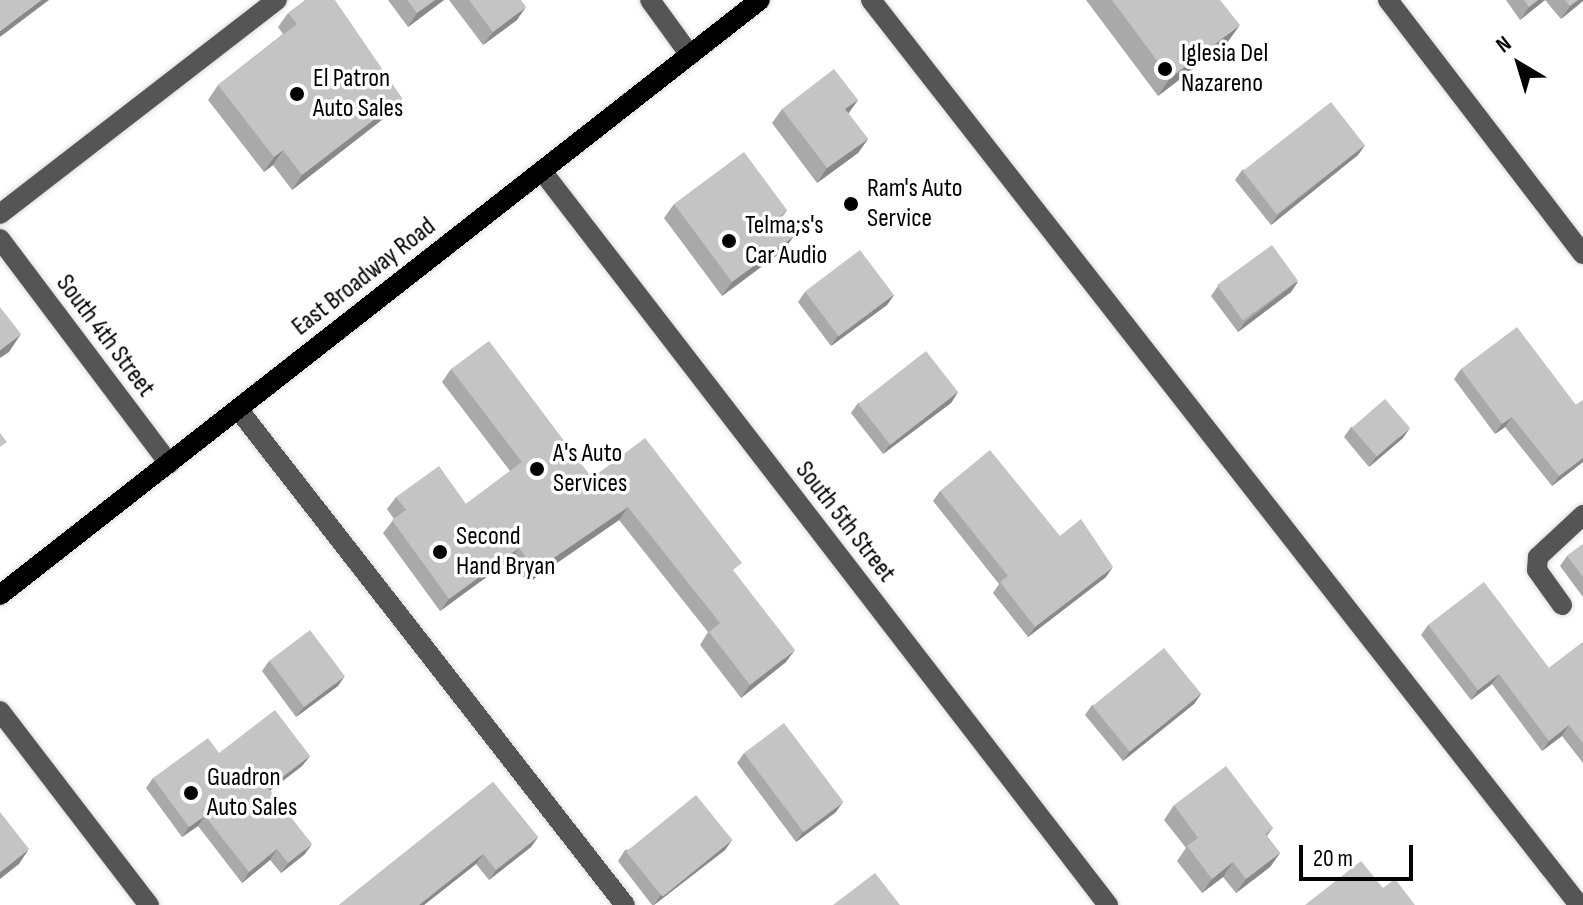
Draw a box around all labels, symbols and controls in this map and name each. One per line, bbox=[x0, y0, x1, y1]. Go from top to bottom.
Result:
north arrow bbox=[1479, 24, 1559, 104]
text: N bbox=[1491, 30, 1517, 59]
place label: Iglesia Del Nazareno bbox=[1181, 38, 1268, 100]
marker: Iglesia Del Nazareno bbox=[1156, 60, 1174, 78]
place label: El Patron Auto Sales bbox=[313, 63, 403, 124]
marker: El Patron Auto Sales bbox=[288, 85, 306, 103]
place label: Ram's Auto Service bbox=[867, 173, 962, 234]
marker: Ram's Auto Service bbox=[842, 195, 860, 213]
place label: Telma;s's Car Audio bbox=[745, 210, 827, 272]
street label: East Broadway Road bbox=[286, 211, 442, 343]
marker: Telma;s's Car Audio bbox=[720, 232, 738, 250]
street label: South 4th Street bbox=[49, 269, 161, 403]
place label: A's Auto Services bbox=[553, 438, 627, 500]
street label: South 5th Street bbox=[788, 455, 902, 589]
marker: A's Auto Services bbox=[528, 460, 546, 478]
place label: Second Hand Bryan bbox=[456, 521, 555, 582]
marker: Second Hand Bryan bbox=[431, 543, 449, 561]
place label: Guadron Auto Sales bbox=[207, 762, 297, 824]
marker: Guadron Auto Sales bbox=[182, 784, 200, 802]
scale bar bbox=[1303, 829, 1417, 879]
text: 20 m bbox=[1313, 844, 1353, 873]

